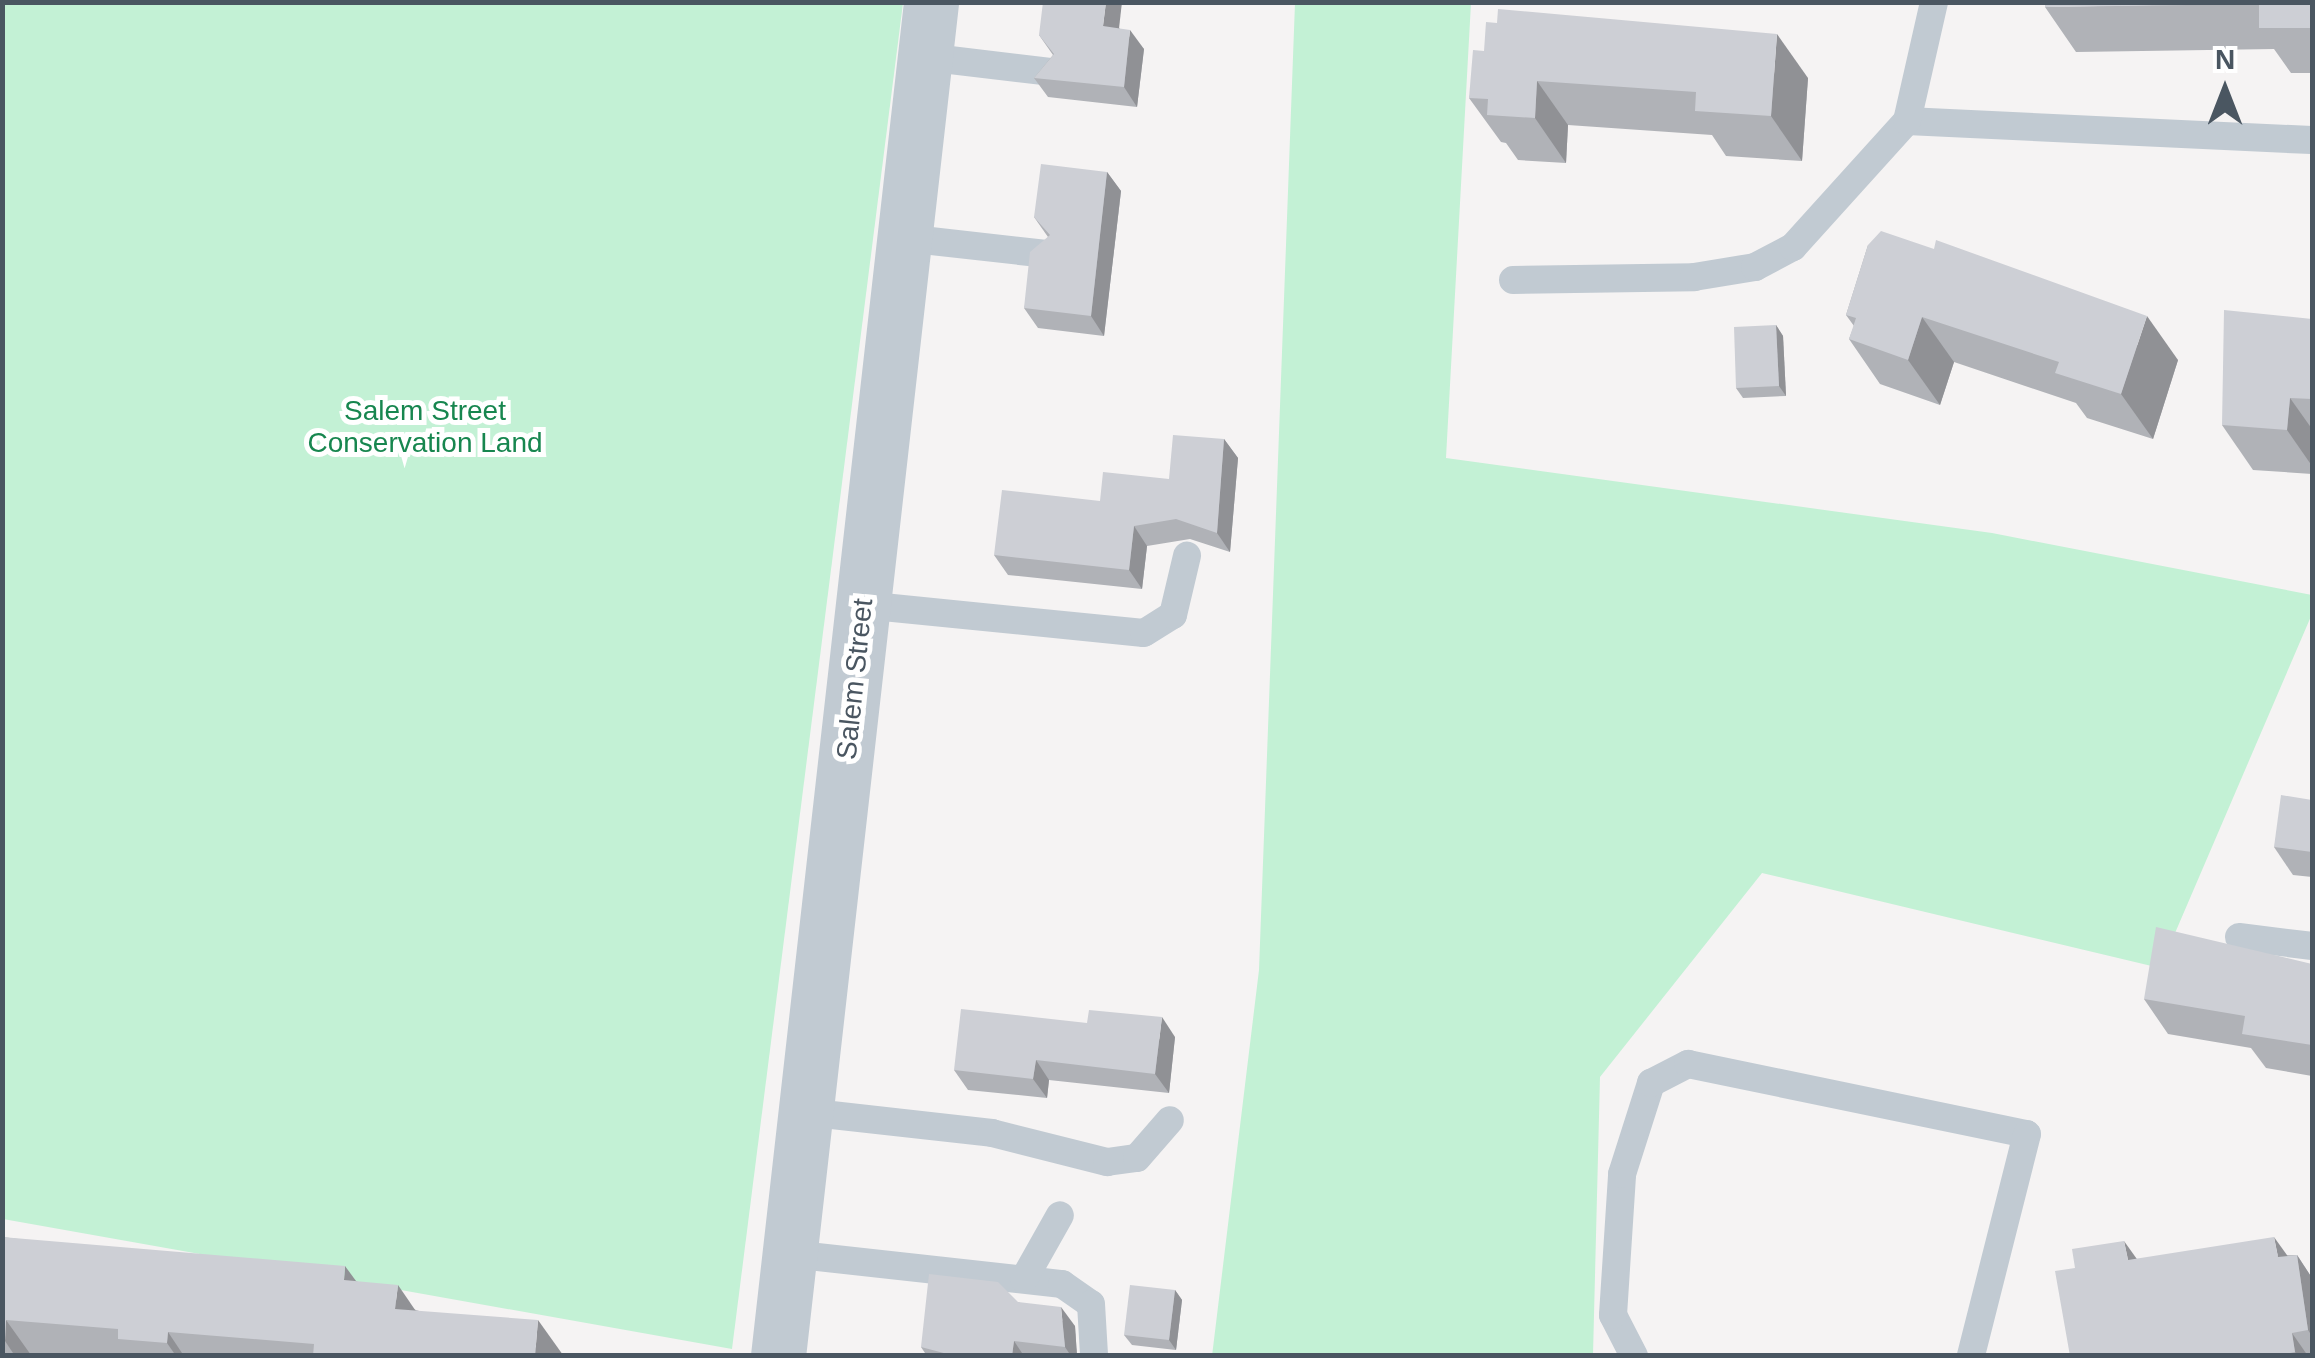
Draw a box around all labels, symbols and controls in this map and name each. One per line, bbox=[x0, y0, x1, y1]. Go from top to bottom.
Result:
north arrow bbox=[2175, 40, 2275, 140]
text: N bbox=[2215, 44, 2235, 75]
park label: Salem Street Conservation Land bbox=[307, 394, 543, 460]
street label: Salem Street bbox=[830, 597, 880, 761]

